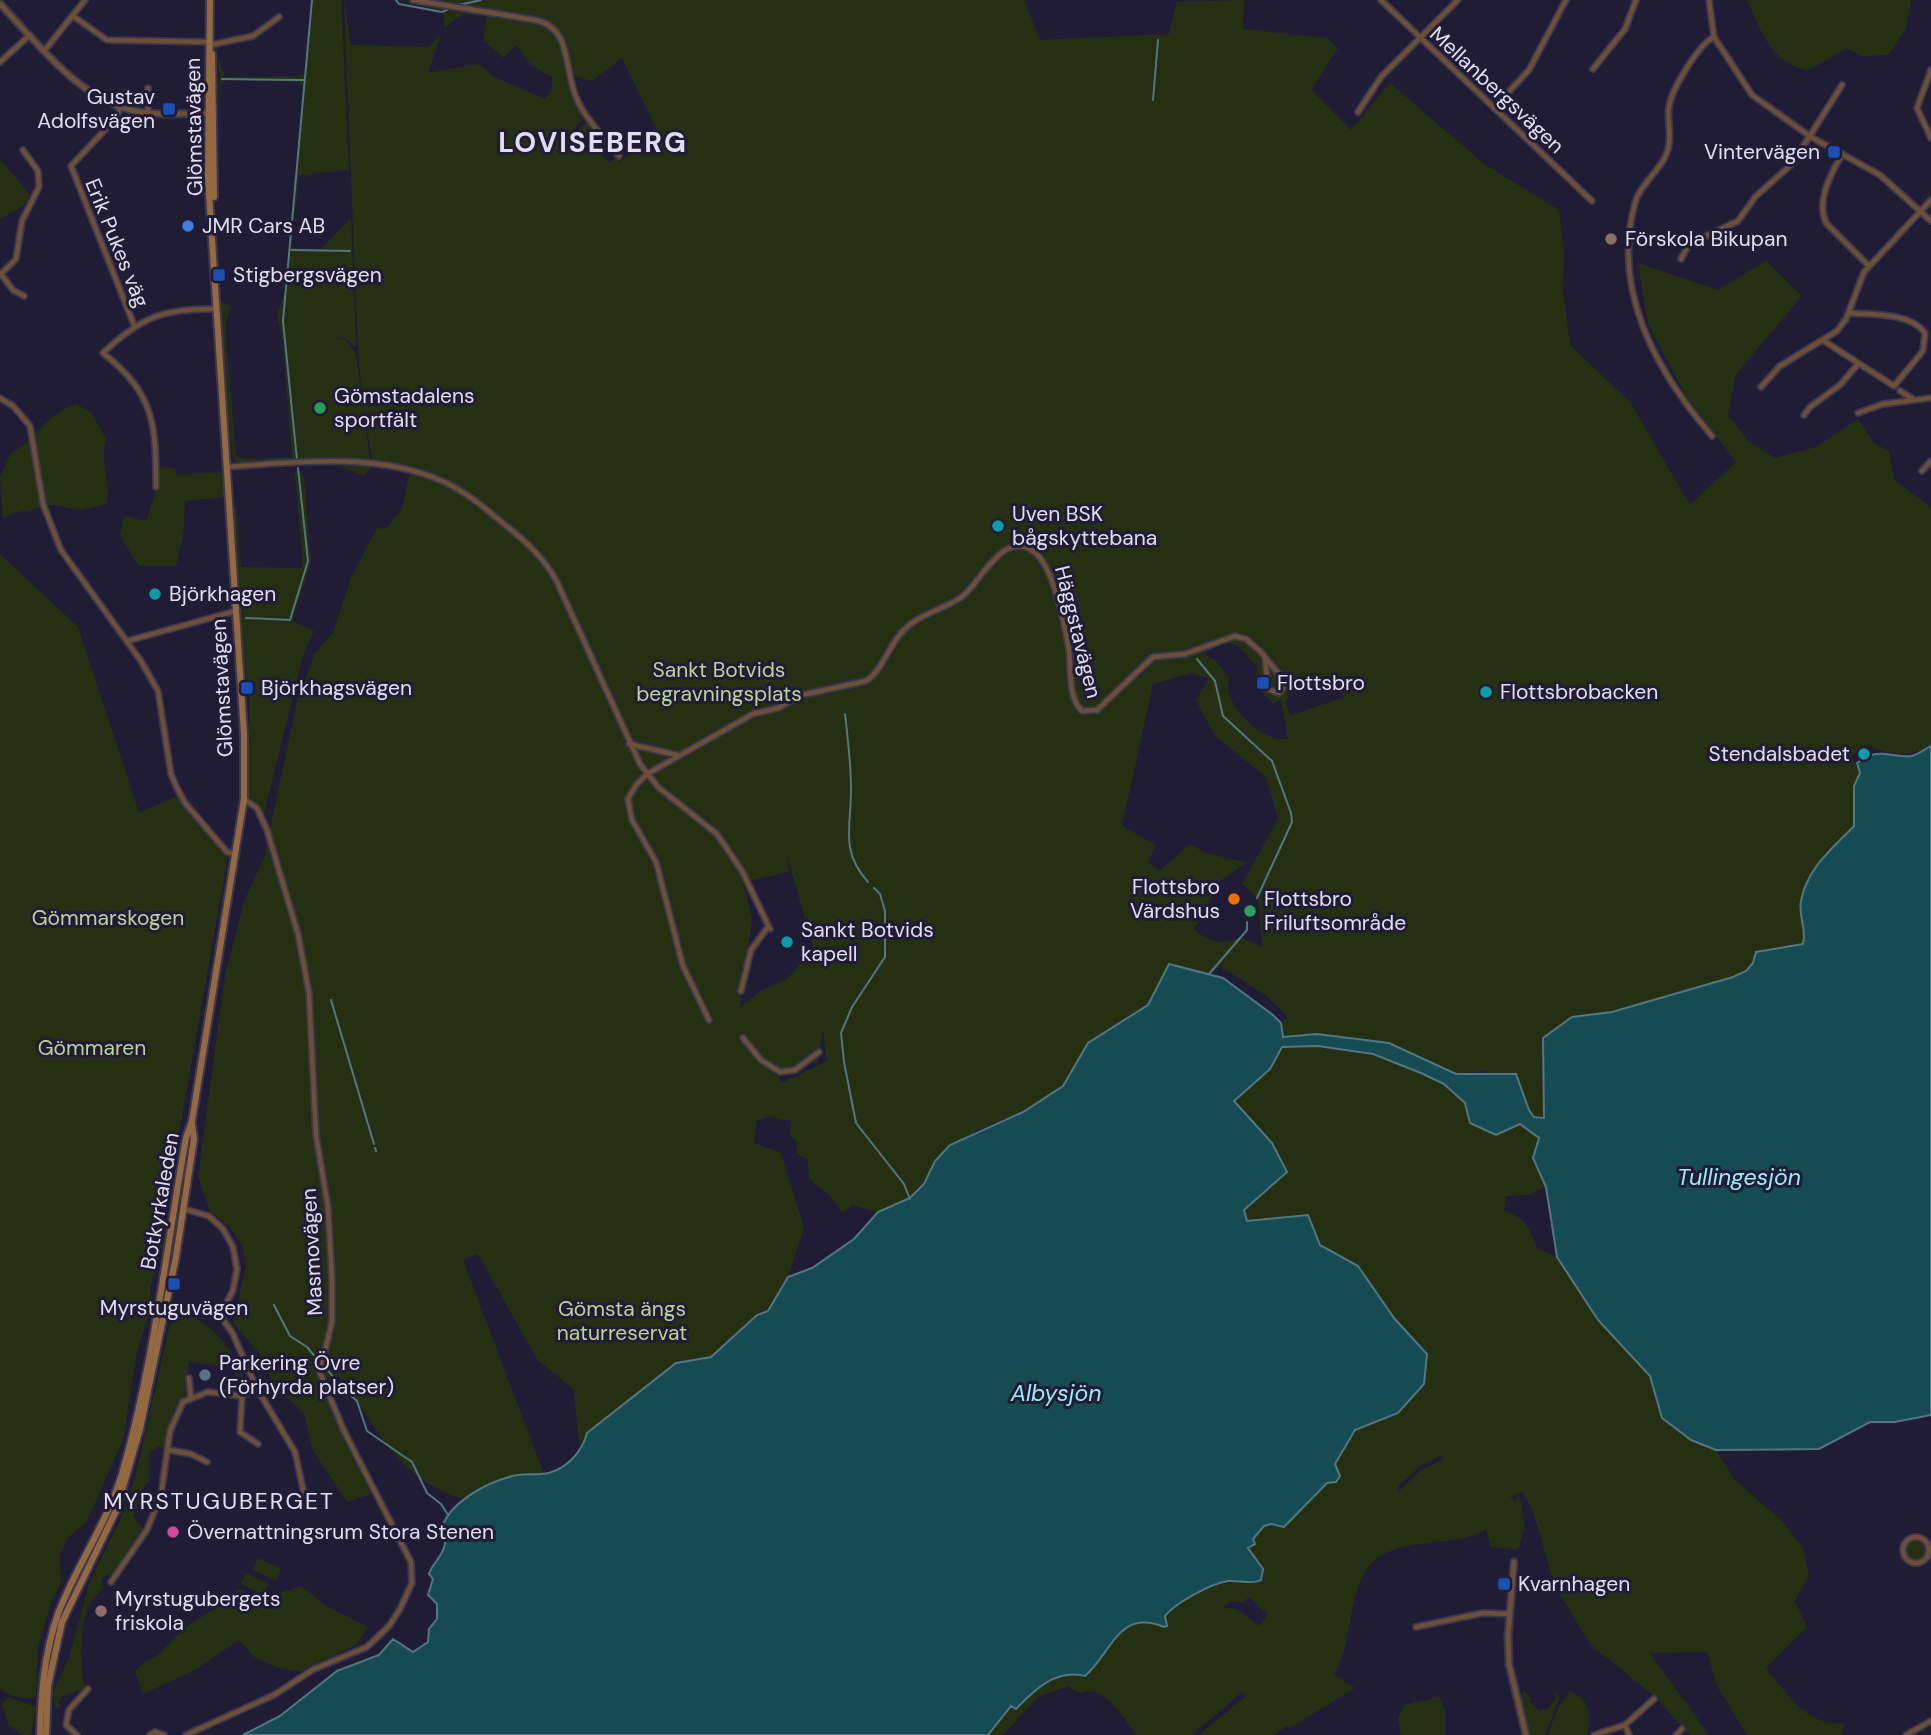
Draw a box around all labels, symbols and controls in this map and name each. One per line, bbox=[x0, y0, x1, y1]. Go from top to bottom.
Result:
street label: Mellanbergsvägen bbox=[1424, 20, 1570, 160]
street label: Glömstavägen bbox=[179, 58, 209, 196]
place label: Gustav Adolfsvägen bbox=[37, 83, 155, 135]
marker: Gustav Adolfsvägen bbox=[161, 101, 177, 117]
district label: LOVISEBERG bbox=[498, 124, 688, 161]
place label: Vintervägen bbox=[1704, 138, 1820, 166]
marker: Vintervägen bbox=[1826, 144, 1842, 160]
street label: Erik Pukes väg bbox=[78, 174, 156, 312]
place label: JMR Cars AB bbox=[202, 212, 325, 240]
marker: JMR Cars AB bbox=[180, 218, 196, 234]
place label: Förskola Bikupan bbox=[1625, 225, 1787, 253]
marker: Förskola Bikupan bbox=[1603, 231, 1619, 247]
place label: Stigbergsvägen bbox=[233, 261, 382, 289]
marker: Stigbergsvägen bbox=[211, 267, 227, 283]
place label: Gömstadalens sportfält bbox=[334, 382, 475, 434]
marker: Gömstadalens sportfält bbox=[312, 400, 328, 416]
place label: Uven BSK bågskyttebana bbox=[1012, 500, 1157, 552]
marker: Uven BSK bågskyttebana bbox=[990, 518, 1006, 534]
street label: Häggstavägen bbox=[1048, 563, 1108, 701]
place label: Björkhagen bbox=[169, 580, 276, 608]
marker: Björkhagen bbox=[147, 586, 163, 602]
street label: Glömstavägen bbox=[204, 618, 240, 758]
park label: Sankt Botvids begravningsplats bbox=[636, 656, 802, 708]
place label: Flottsbro bbox=[1277, 669, 1365, 697]
place label: Björkhagsvägen bbox=[261, 674, 412, 702]
marker: Flottsbro bbox=[1255, 675, 1271, 691]
place label: Flottsbrobacken bbox=[1500, 678, 1658, 706]
marker: Björkhagsvägen bbox=[239, 680, 255, 696]
marker: Flottsbrobacken bbox=[1478, 684, 1494, 700]
place label: Stendalsbadet bbox=[1709, 740, 1850, 768]
marker: Stendalsbadet bbox=[1856, 746, 1872, 762]
place label: Flottsbro Värdshus bbox=[1130, 873, 1220, 925]
place label: Flottsbro Friluftsområde bbox=[1264, 885, 1406, 937]
marker: Flottsbro Värdshus bbox=[1226, 891, 1242, 907]
marker: Flottsbro Friluftsområde bbox=[1242, 903, 1258, 919]
park label: Gömmarskogen bbox=[32, 904, 184, 932]
place label: Sankt Botvids kapell bbox=[801, 916, 934, 968]
marker: Sankt Botvids kapell bbox=[779, 934, 795, 950]
park label: Gömmaren bbox=[38, 1034, 146, 1062]
street label: Botkyrkaleden bbox=[134, 1130, 186, 1272]
water label: Tullingesjön bbox=[1677, 1162, 1801, 1192]
street label: Masmovägen bbox=[295, 1188, 329, 1316]
marker: Myrstuguvägen bbox=[166, 1276, 182, 1292]
place label: Myrstuguvägen bbox=[100, 1294, 248, 1322]
park label: Gömsta ängs naturreservat bbox=[557, 1295, 687, 1347]
place label: Parkering Övre (Förhyrda platser) bbox=[219, 1349, 394, 1401]
marker: Parkering Övre (Förhyrda platser) bbox=[197, 1367, 213, 1383]
water label: Albysjön bbox=[1010, 1378, 1101, 1408]
district label: MYRSTUGUBERGET bbox=[103, 1486, 335, 1516]
place label: Övernattningsrum Stora Stenen bbox=[187, 1518, 494, 1546]
marker: Övernattningsrum Stora Stenen bbox=[165, 1524, 181, 1540]
place label: Kvarnhagen bbox=[1518, 1570, 1630, 1598]
marker: Kvarnhagen bbox=[1496, 1576, 1512, 1592]
place label: Myrstugubergets friskola bbox=[115, 1585, 280, 1637]
marker: Myrstugubergets friskola bbox=[93, 1603, 109, 1619]

